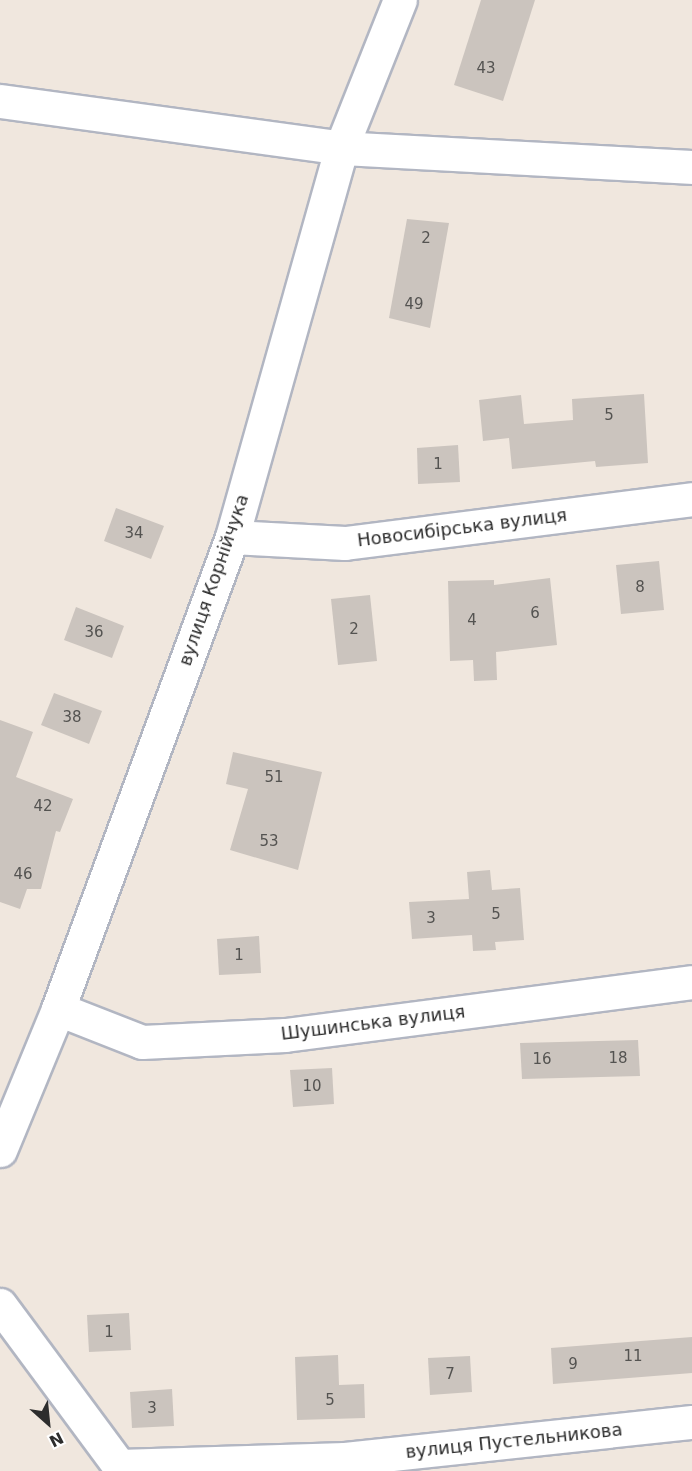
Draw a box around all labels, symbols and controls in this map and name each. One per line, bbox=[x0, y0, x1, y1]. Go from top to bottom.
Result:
house number: 43 bbox=[476, 60, 496, 78]
house number: 2 bbox=[421, 230, 431, 248]
house number: 49 bbox=[404, 296, 424, 314]
house number: 5 bbox=[604, 407, 614, 425]
house number: 1 bbox=[433, 456, 443, 474]
street label: вулиця Корнійчука bbox=[174, 491, 254, 669]
street label: Новосибірська вулиця bbox=[356, 504, 568, 552]
house number: 34 bbox=[124, 525, 144, 543]
house number: 8 bbox=[635, 579, 645, 597]
house number: 6 bbox=[530, 605, 540, 623]
house number: 4 bbox=[467, 612, 477, 630]
house number: 2 bbox=[349, 621, 359, 639]
house number: 36 bbox=[84, 624, 104, 642]
house number: 38 bbox=[62, 709, 82, 727]
house number: 51 bbox=[264, 769, 284, 787]
house number: 42 bbox=[33, 798, 53, 816]
house number: 53 bbox=[259, 833, 279, 851]
house number: 46 bbox=[13, 866, 33, 884]
house number: 5 bbox=[491, 906, 501, 924]
house number: 3 bbox=[426, 910, 436, 928]
house number: 1 bbox=[234, 947, 244, 965]
street label: Шушинська вулиця bbox=[280, 1001, 466, 1045]
house number: 18 bbox=[608, 1050, 628, 1068]
house number: 16 bbox=[532, 1051, 552, 1069]
house number: 10 bbox=[302, 1078, 322, 1096]
house number: 1 bbox=[104, 1324, 114, 1342]
house number: 11 bbox=[623, 1348, 643, 1366]
house number: 9 bbox=[568, 1356, 578, 1374]
house number: 7 bbox=[445, 1366, 455, 1384]
house number: 5 bbox=[325, 1392, 335, 1410]
north arrow bbox=[18, 1393, 78, 1453]
house number: 3 bbox=[147, 1400, 157, 1418]
street label: вулиця Пустельникова bbox=[404, 1419, 624, 1463]
text: N bbox=[46, 1428, 67, 1451]

